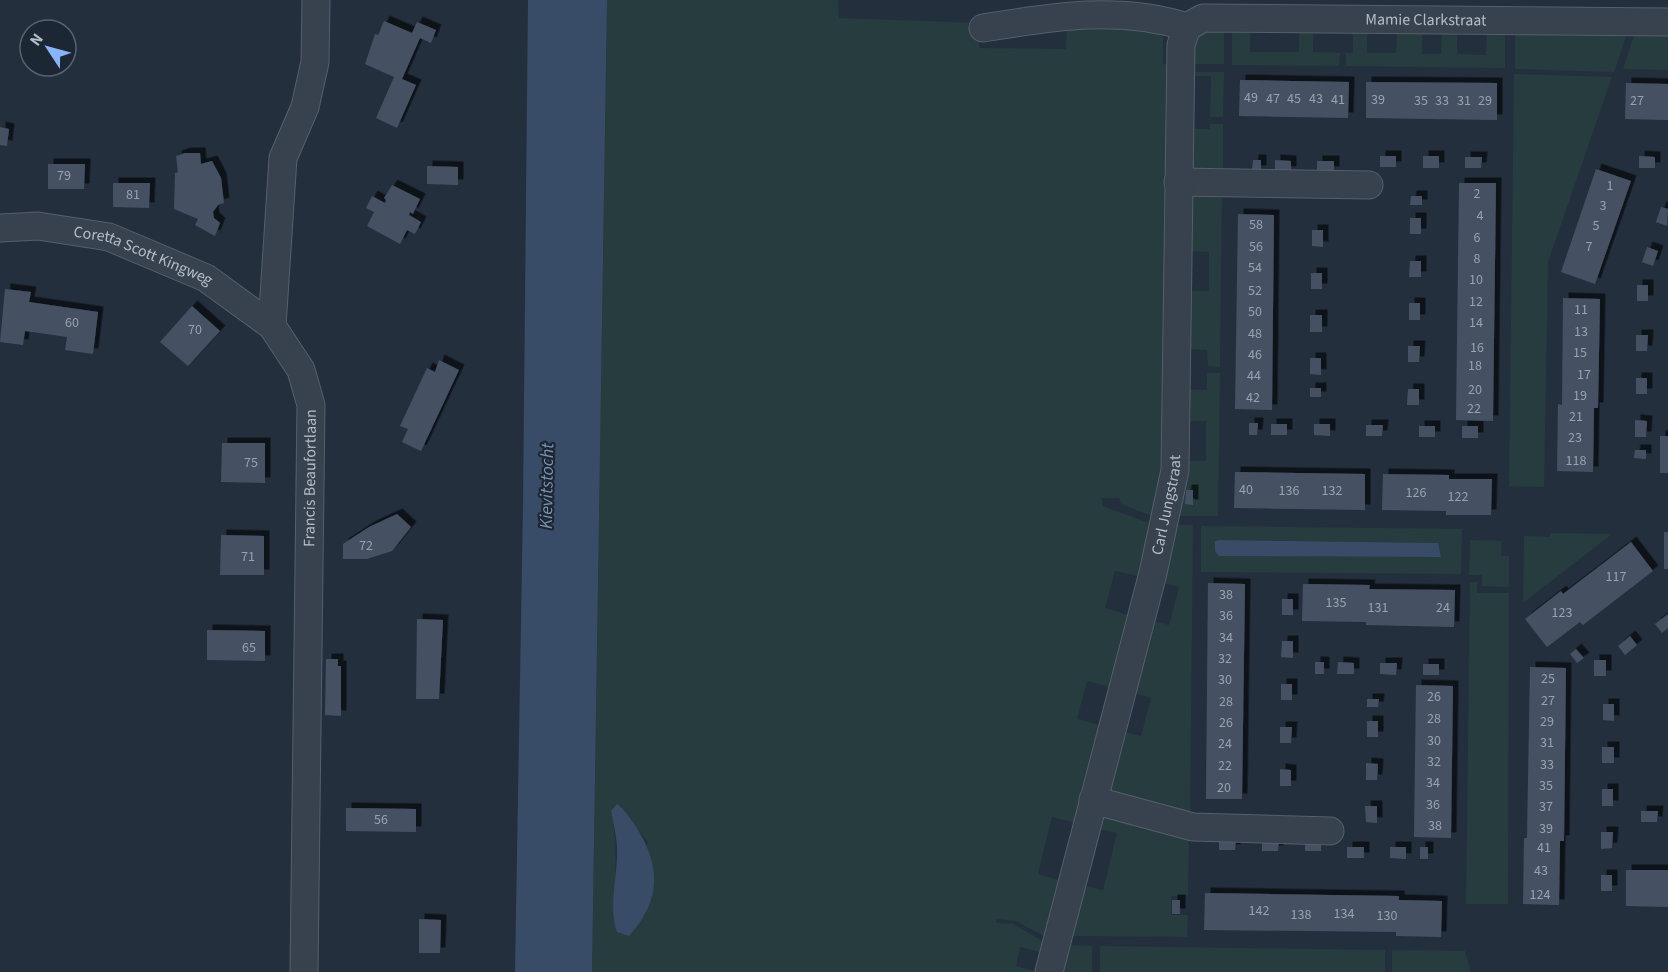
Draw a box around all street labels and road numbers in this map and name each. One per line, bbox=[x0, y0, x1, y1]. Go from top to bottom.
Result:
street label: Mamie Clarkstraat bbox=[1365, 8, 1487, 31]
street label: Coretta Scott Kingweg bbox=[72, 221, 218, 291]
street label: Francis Beaufortlaan bbox=[298, 409, 322, 547]
street label: Carl Jungstraat bbox=[1146, 454, 1186, 557]

